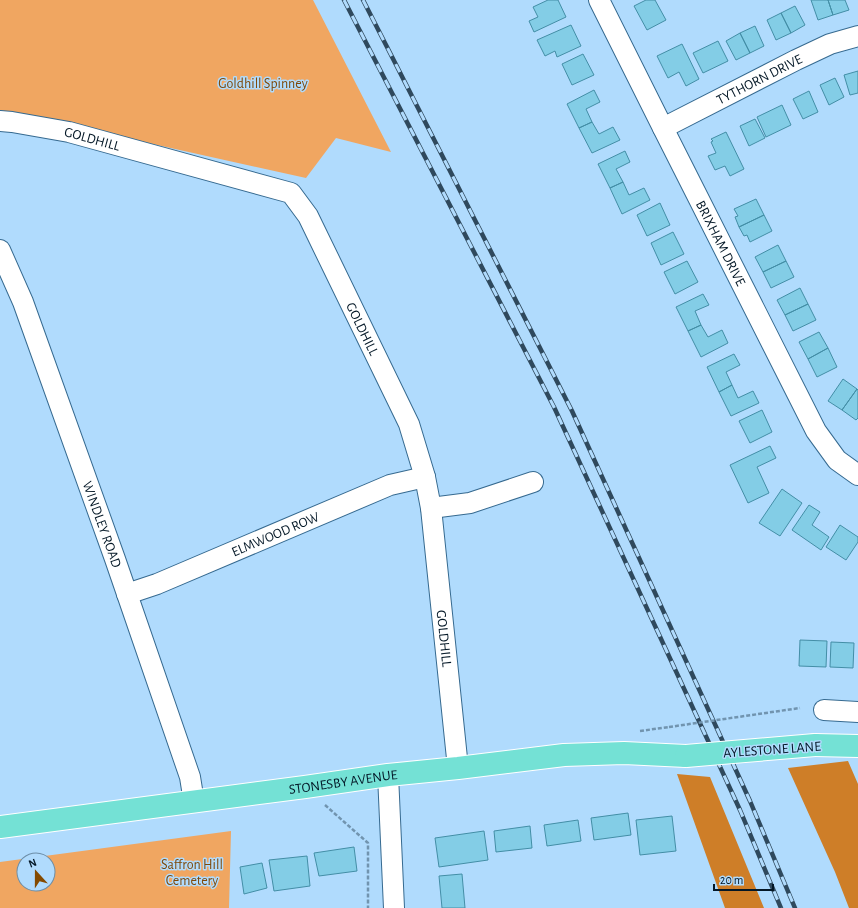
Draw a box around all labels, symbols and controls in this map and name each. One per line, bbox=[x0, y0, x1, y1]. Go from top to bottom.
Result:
street label: TYTHORN DRIVE bbox=[715, 52, 805, 107]
park label: Goldhill Spinney bbox=[218, 77, 308, 91]
street label: GOLDHILL bbox=[63, 125, 122, 154]
street label: BRIXHAM DRIVE bbox=[693, 199, 748, 289]
street label: GOLDHILL bbox=[343, 300, 381, 358]
street label: WINDLEY ROAD bbox=[80, 480, 123, 570]
street label: ELMWOOD ROW bbox=[230, 510, 322, 559]
street label: GOLDHILL bbox=[434, 609, 453, 668]
street label: AYLESTONE LANE bbox=[723, 740, 822, 760]
street label: STONESBY AVENUE bbox=[288, 768, 398, 797]
north arrow bbox=[16, 852, 56, 892]
text: N bbox=[27, 857, 38, 870]
park label: Saffron Hill Cemetery bbox=[161, 858, 223, 888]
scale bar bbox=[714, 866, 773, 892]
text: 20 m bbox=[720, 874, 743, 886]

